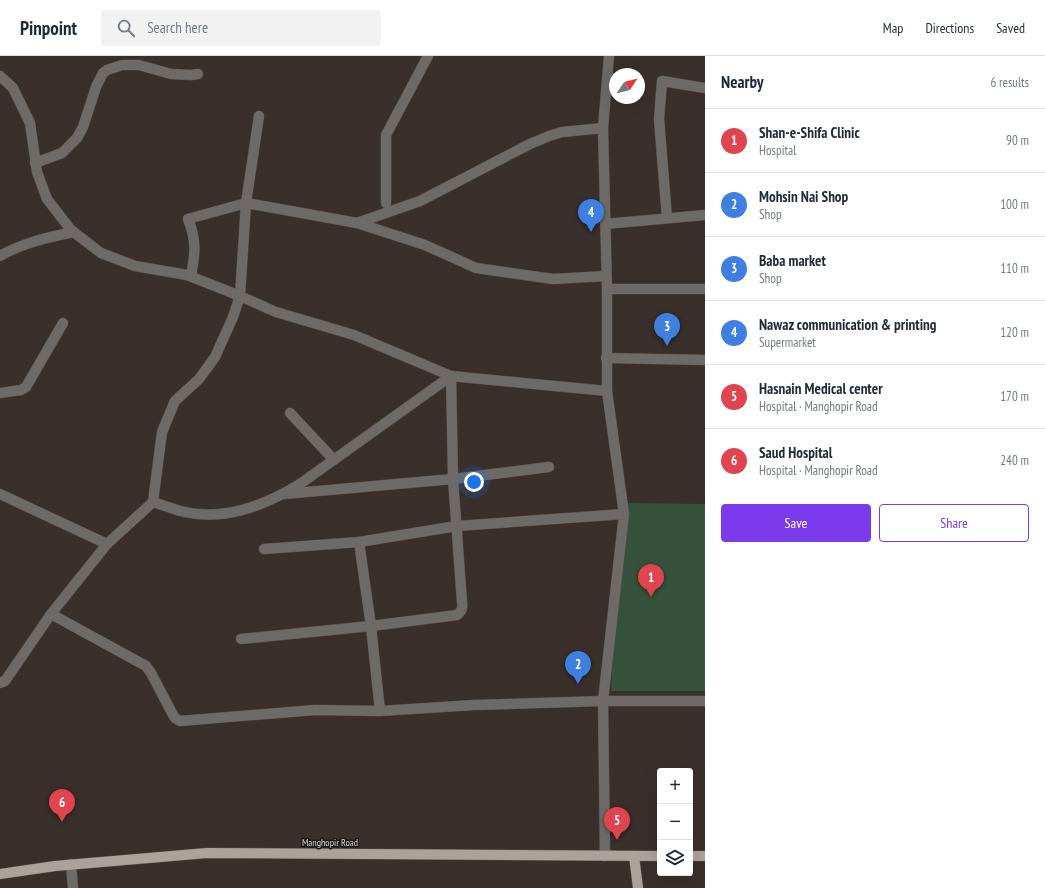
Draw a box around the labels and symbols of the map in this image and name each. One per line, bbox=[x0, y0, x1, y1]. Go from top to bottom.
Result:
north arrow bbox=[609, 68, 645, 104]
pin: 4 bbox=[578, 199, 604, 232]
pin: 3 bbox=[654, 313, 680, 346]
your location bbox=[464, 472, 484, 492]
pin: 1 bbox=[638, 564, 664, 597]
pin: 2 bbox=[565, 651, 591, 684]
pin: 6 bbox=[49, 789, 75, 822]
pin: 5 bbox=[604, 807, 630, 840]
street label: Manghopir Road bbox=[302, 836, 358, 849]

